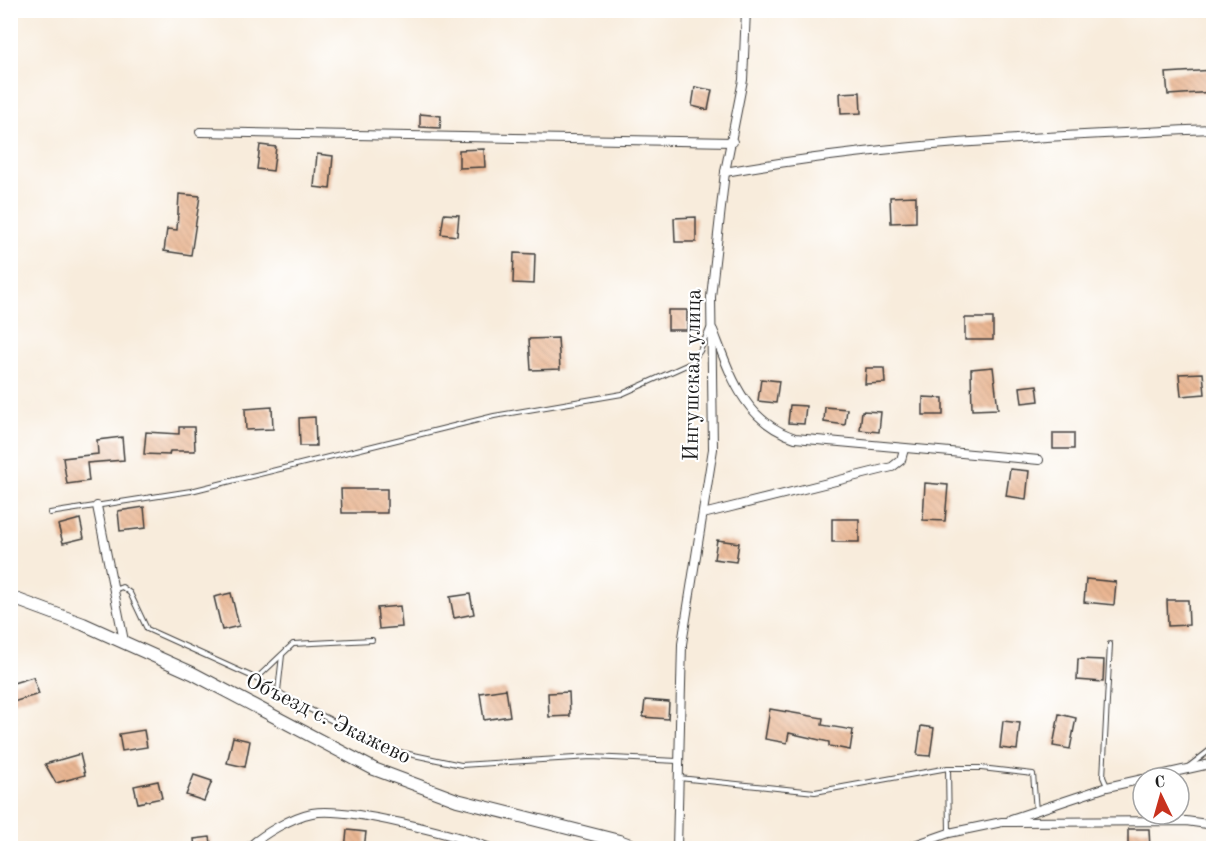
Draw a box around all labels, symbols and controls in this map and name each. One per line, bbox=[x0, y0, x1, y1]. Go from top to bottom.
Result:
street label: Ингушская улица bbox=[680, 288, 706, 461]
street label: Объезд с. Экажево bbox=[242, 669, 414, 769]
north arrow bbox=[1131, 766, 1191, 826]
text: С bbox=[1154, 775, 1166, 791]

